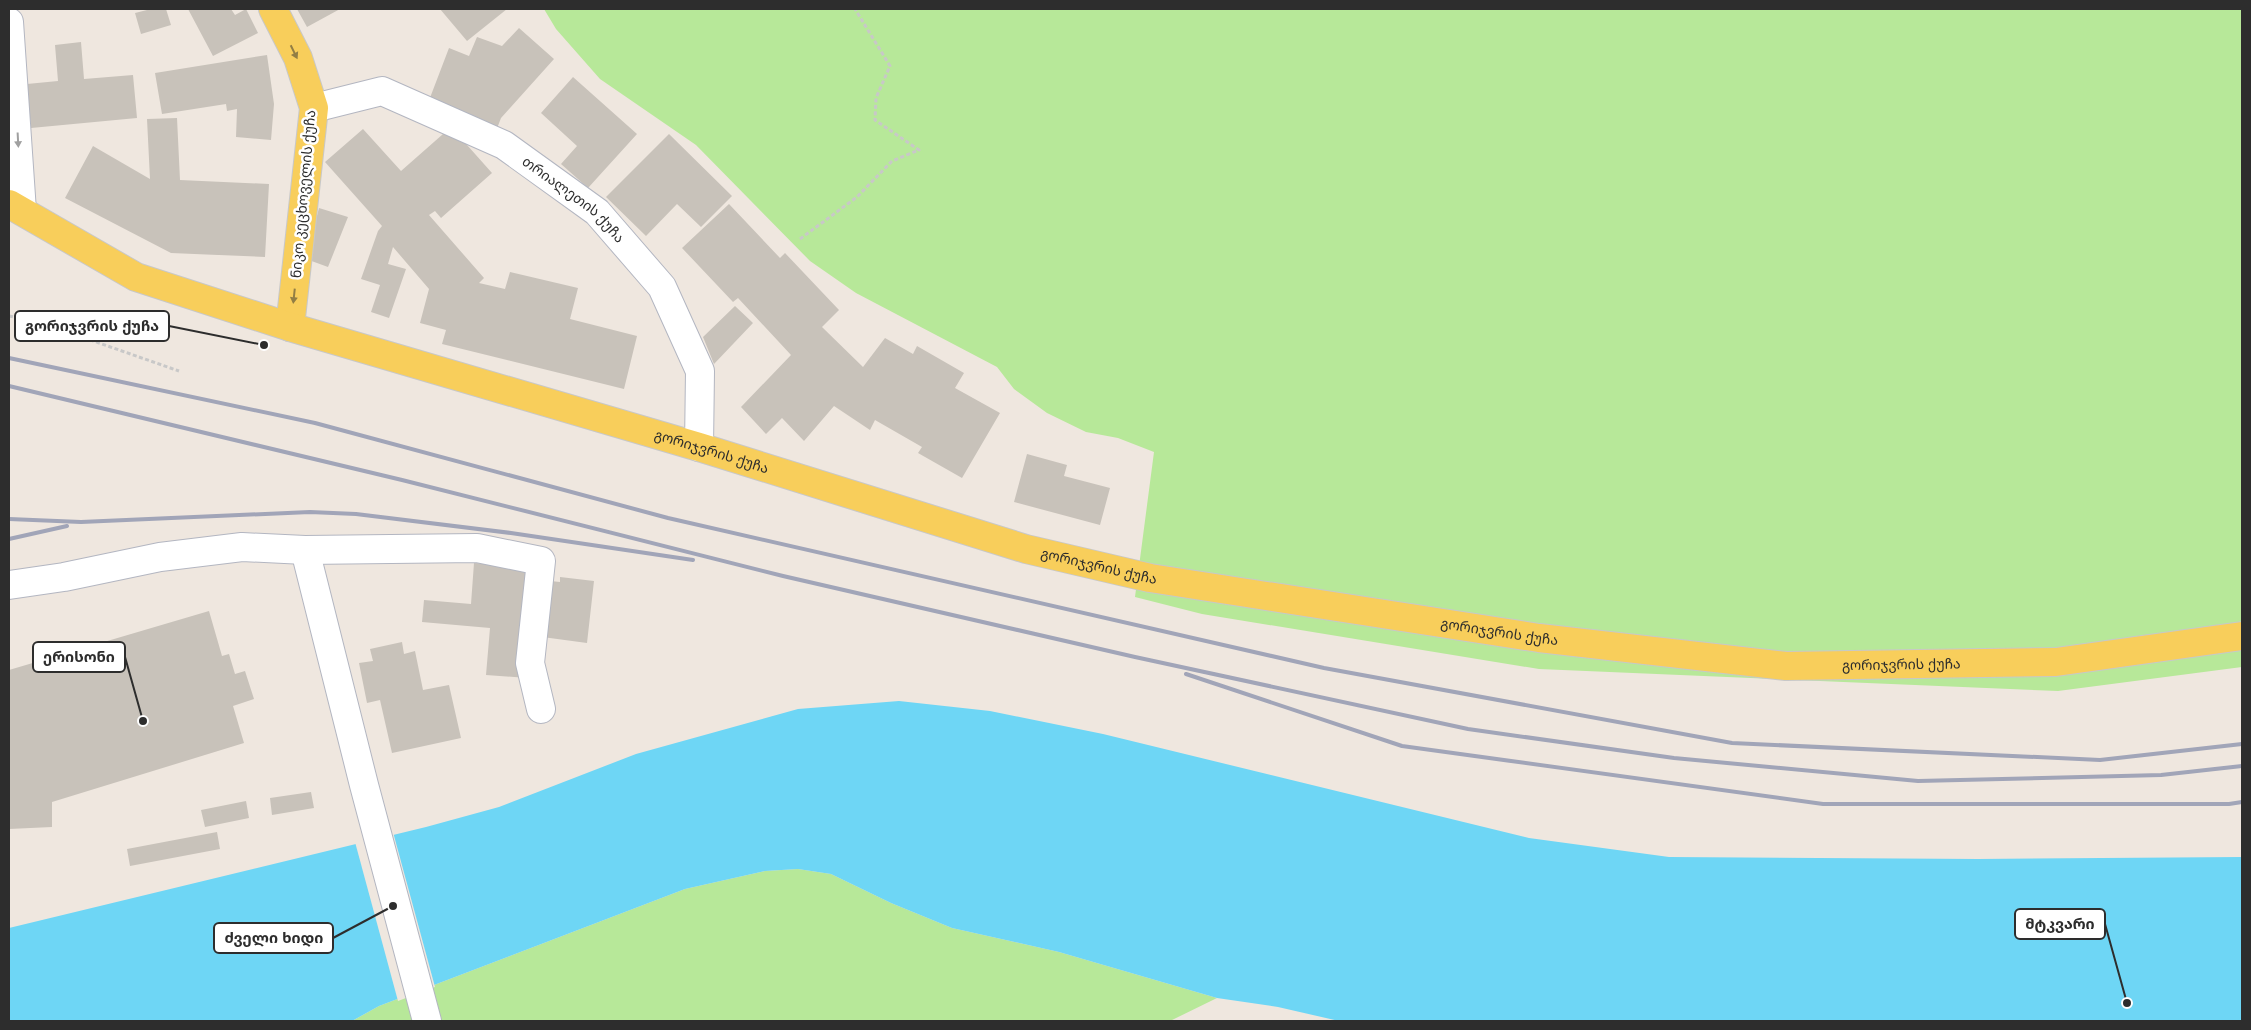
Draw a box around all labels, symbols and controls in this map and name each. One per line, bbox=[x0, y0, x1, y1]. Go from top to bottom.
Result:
one-way arrow bbox=[290, 45, 299, 60]
street label: ნიკო კეცხოველის ქუჩა bbox=[287, 109, 319, 279]
one-way arrow bbox=[15, 133, 23, 149]
street label: თრიალეთის ქუჩა bbox=[519, 152, 629, 246]
one-way arrow bbox=[290, 288, 298, 304]
callout: გორიჯვრის ქუჩა bbox=[15, 311, 169, 341]
text: გორიჯვრის ქუჩა bbox=[25, 316, 159, 335]
street label: გორიჯვრის ქუჩა bbox=[652, 425, 771, 477]
street label: გორიჯვრის ქუჩა bbox=[1039, 544, 1158, 588]
street label: გორიჯვრის ქუჩა bbox=[1439, 614, 1559, 649]
callout: ერისონი bbox=[33, 642, 125, 672]
text: ერისონი bbox=[43, 647, 115, 666]
street label: გორიჯვრის ქუჩა bbox=[1842, 654, 1961, 674]
callout: მტკვარი bbox=[2015, 909, 2105, 939]
text: მტკვარი bbox=[2025, 914, 2095, 933]
callout: ძველი ხიდი bbox=[214, 923, 333, 953]
text: ძველი ხიდი bbox=[225, 928, 323, 947]

